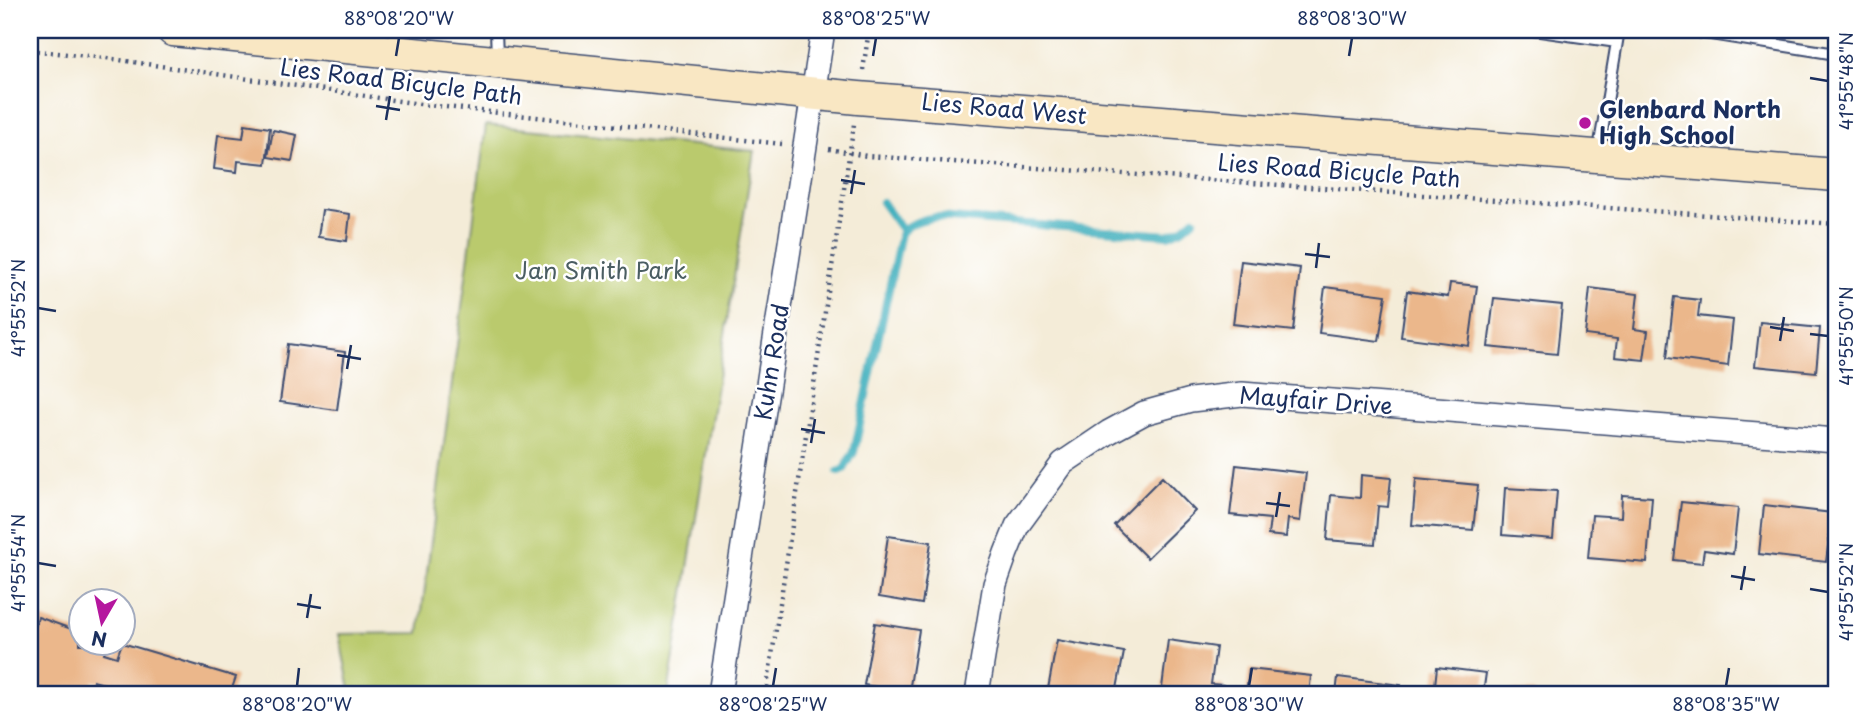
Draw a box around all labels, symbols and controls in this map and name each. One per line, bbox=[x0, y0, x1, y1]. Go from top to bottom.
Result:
text: 88°08'20"W bbox=[344, 4, 455, 31]
text: 88°08'25"W bbox=[822, 4, 931, 31]
text: 88°08'30"W bbox=[1297, 4, 1407, 31]
text: 41°55'48"N bbox=[1832, 32, 1859, 130]
street label: Lies Road Bicycle Path bbox=[278, 48, 524, 113]
street label: Lies Road West bbox=[920, 83, 1088, 132]
place label: Glenbard North High School bbox=[1599, 91, 1781, 152]
marker: Glenbard North High School bbox=[1577, 115, 1593, 131]
street label: Lies Road Bicycle Path bbox=[1216, 144, 1462, 195]
park label: Jan Smith Park bbox=[515, 252, 687, 287]
text: 41°55'52"N bbox=[4, 259, 31, 357]
text: 41°55'50"N bbox=[1832, 286, 1859, 386]
street label: Kuhn Road bbox=[744, 301, 797, 422]
street label: Mayfair Drive bbox=[1238, 377, 1394, 422]
text: 41°55'54"N bbox=[4, 514, 31, 612]
text: 41°55'52"N bbox=[1832, 543, 1859, 641]
north arrow bbox=[66, 588, 136, 658]
text: N bbox=[90, 625, 109, 655]
text: 88°08'20"W bbox=[242, 690, 353, 717]
text: 88°08'25"W bbox=[719, 690, 828, 717]
text: 88°08'30"W bbox=[1194, 690, 1304, 717]
text: 88°08'35"W bbox=[1672, 690, 1780, 717]

